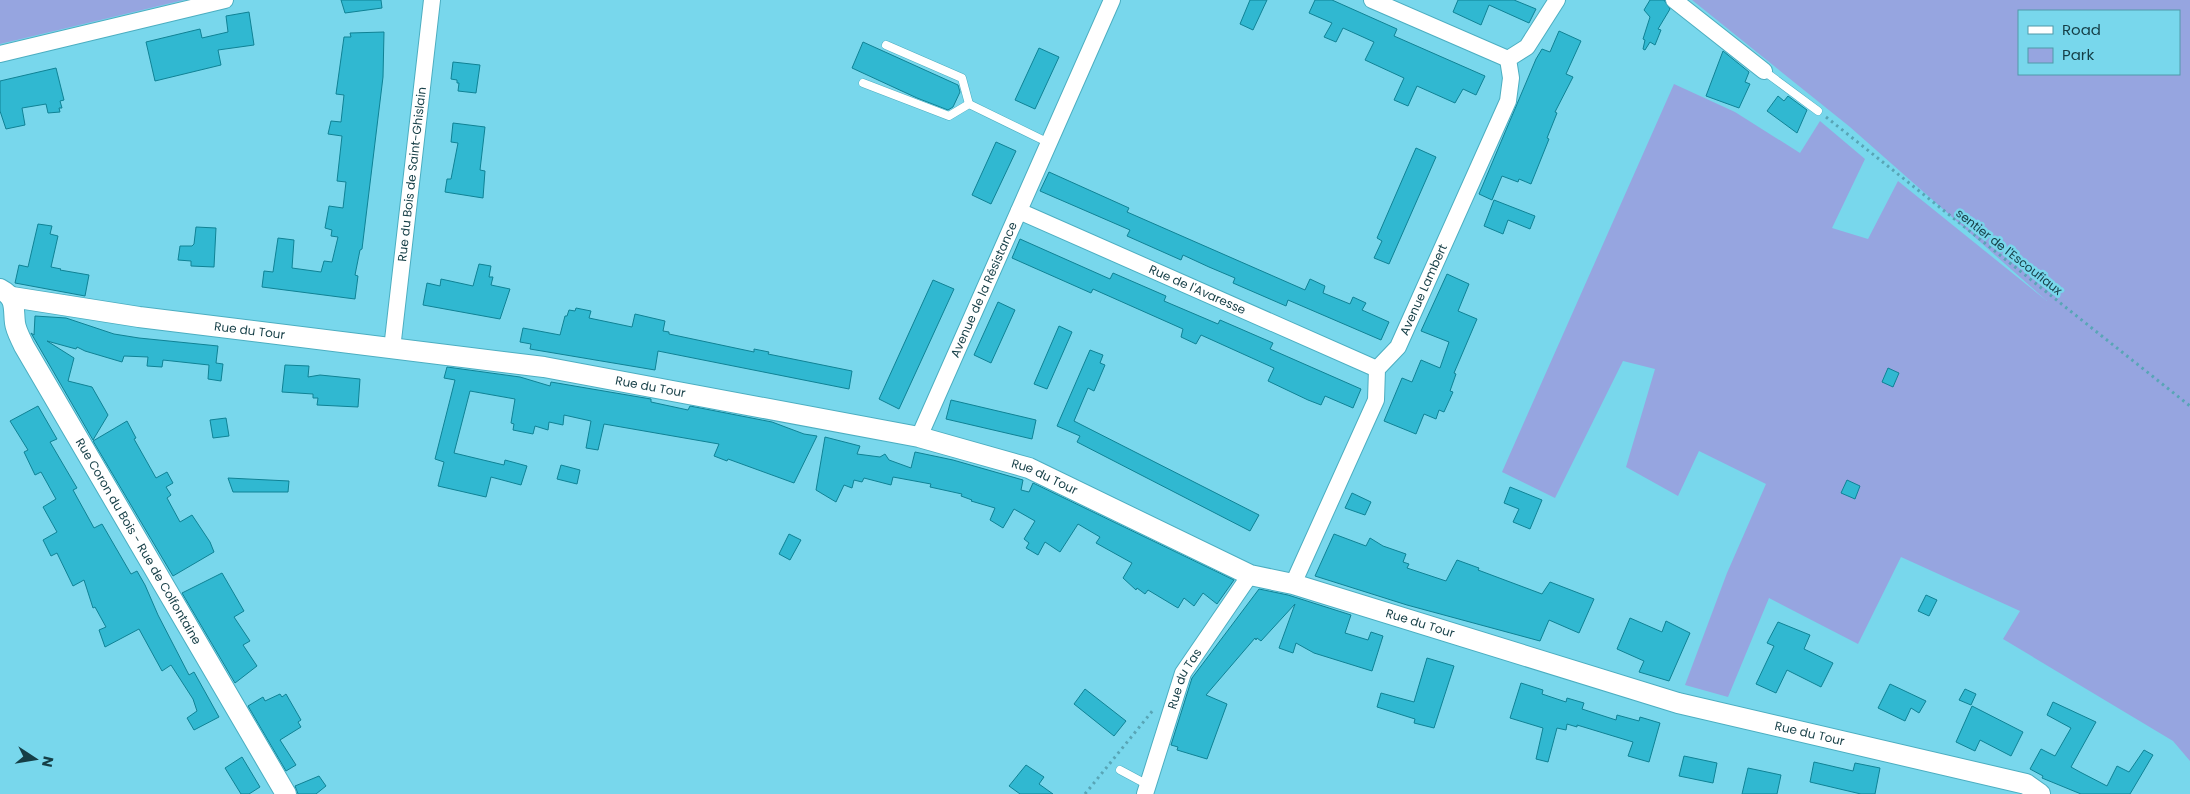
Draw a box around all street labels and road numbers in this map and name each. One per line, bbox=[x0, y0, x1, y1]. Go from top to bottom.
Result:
street label: Rue du Bois de Saint-Ghislain bbox=[393, 86, 430, 262]
street label: sentier de l'Escoufiaux bbox=[1952, 205, 2066, 299]
street label: Avenue de la Résistance bbox=[946, 219, 1021, 360]
street label: Avenue Lambert bbox=[1395, 241, 1451, 338]
street label: Rue de l'Avaresse bbox=[1147, 260, 1249, 318]
street label: Rue du Tour bbox=[213, 317, 286, 343]
street label: Rue du Tour bbox=[614, 372, 688, 401]
street label: Rue Coron du Bois - Rue de Colfontaine bbox=[72, 435, 206, 647]
street label: Rue du Tour bbox=[1010, 454, 1081, 499]
street label: Rue du Tour bbox=[1384, 604, 1457, 642]
street label: Rue du Tas bbox=[1163, 645, 1205, 711]
street label: Rue du Tour bbox=[1773, 717, 1847, 750]

